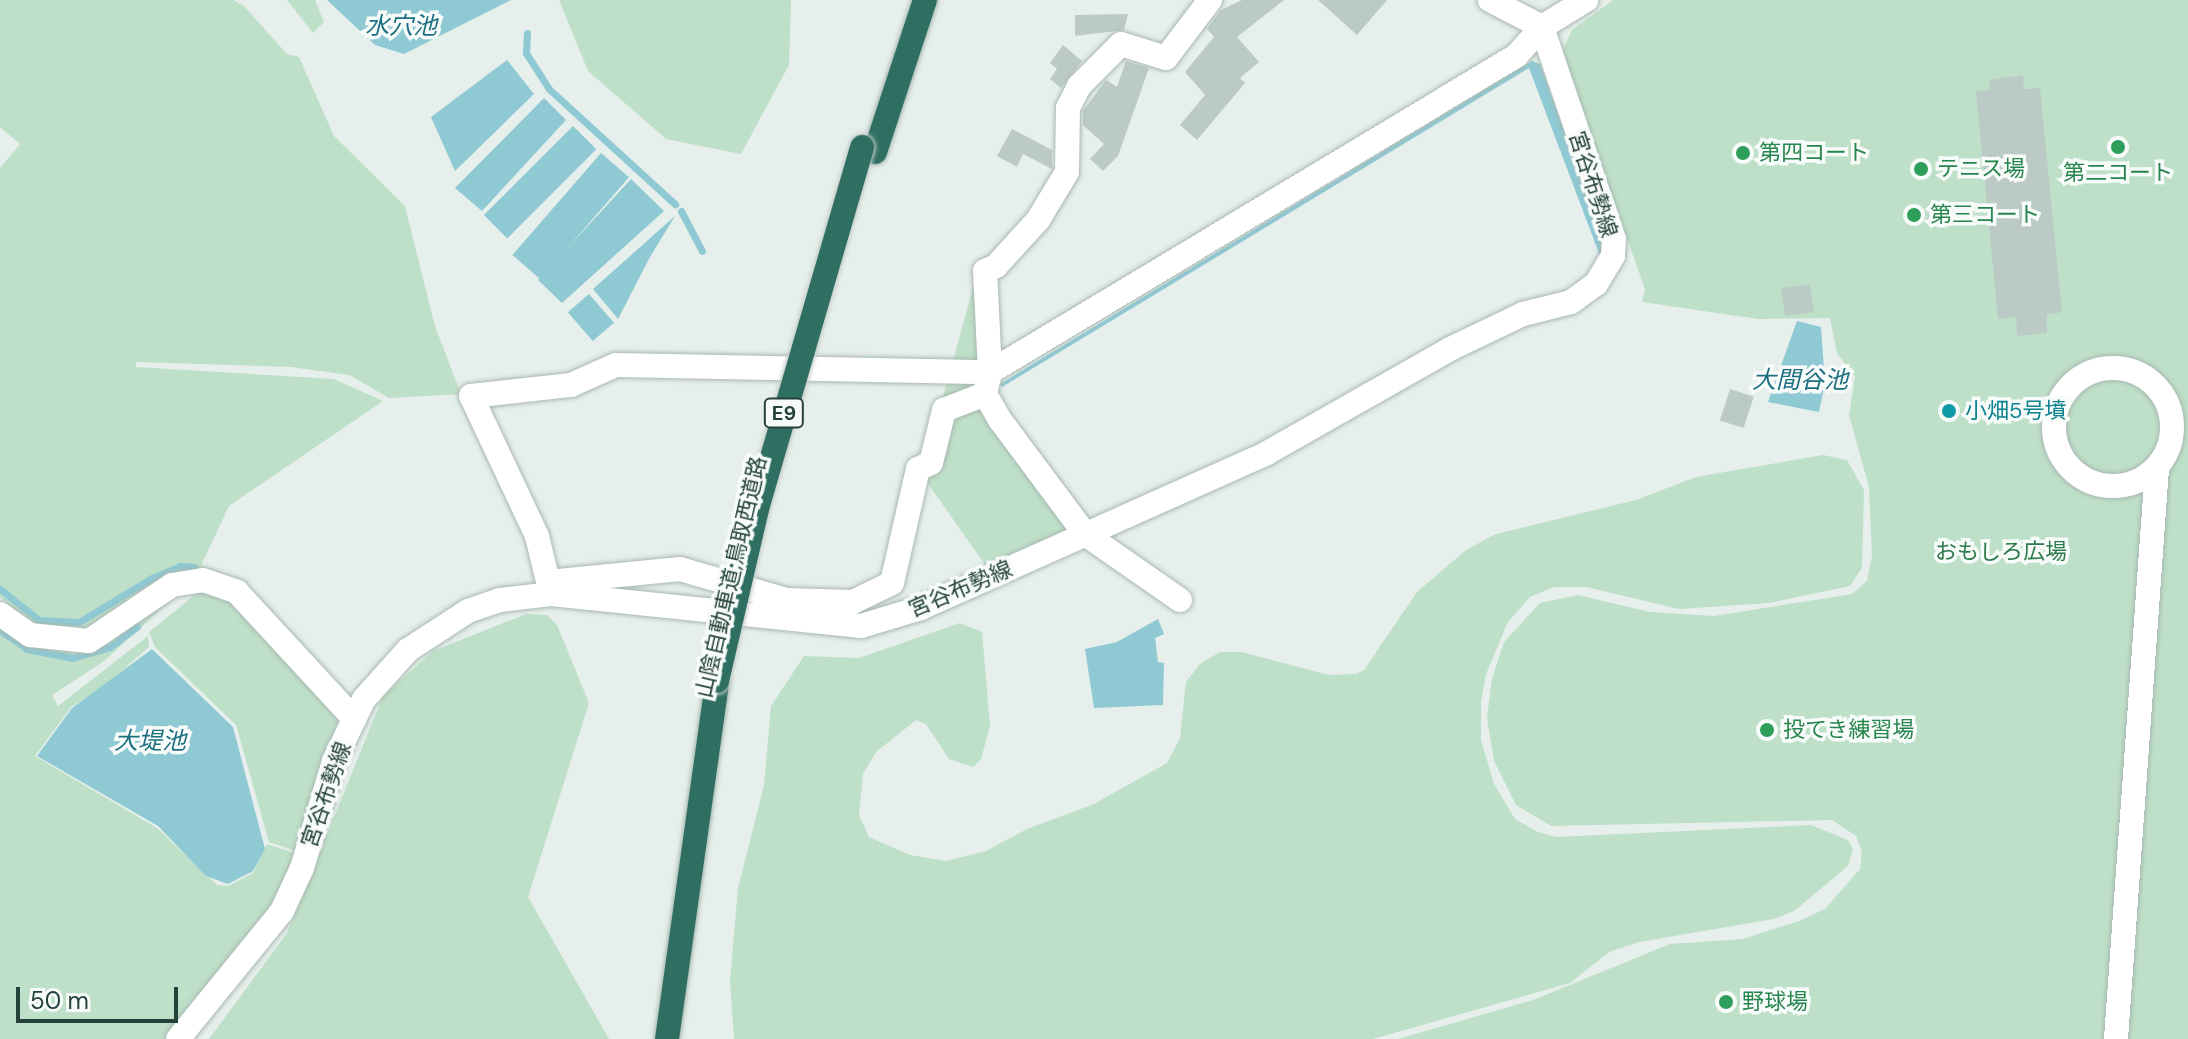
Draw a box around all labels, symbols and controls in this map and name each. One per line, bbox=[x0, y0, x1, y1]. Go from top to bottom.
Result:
water label: 水穴池 bbox=[365, 12, 437, 40]
street label: 宮谷布勢線 bbox=[1563, 128, 1623, 240]
marker: 第二コート bbox=[2109, 138, 2127, 156]
place label: 第四コート bbox=[1759, 140, 1869, 166]
marker: 第四コート bbox=[1734, 144, 1752, 162]
place label: テニス場 bbox=[1937, 156, 2025, 182]
marker: テニス場 bbox=[1912, 160, 1930, 178]
place label: 第二コート bbox=[2063, 160, 2173, 186]
place label: 第三コート bbox=[1930, 202, 2040, 228]
marker: 第三コート bbox=[1905, 206, 1923, 224]
water label: 大間谷池 bbox=[1752, 366, 1848, 394]
road number: E9 bbox=[762, 397, 806, 429]
place label: 小畑5号墳 bbox=[1965, 398, 2066, 424]
marker: 小畑5号墳 bbox=[1940, 402, 1958, 420]
street label: 山陰自動車道;鳥取西道路 bbox=[690, 454, 772, 700]
park label: おもしろ広場 bbox=[1935, 539, 2067, 565]
street label: 宮谷布勢線 bbox=[904, 555, 1016, 623]
place label: 投てき練習場 bbox=[1783, 717, 1915, 743]
marker: 投てき練習場 bbox=[1758, 721, 1776, 739]
water label: 大堤池 bbox=[114, 727, 186, 755]
street label: 宮谷布勢線 bbox=[296, 739, 356, 851]
scale bar bbox=[20, 971, 182, 1021]
text: 50 m bbox=[30, 985, 89, 1016]
place label: 野球場 bbox=[1742, 989, 1808, 1015]
marker: 野球場 bbox=[1717, 993, 1735, 1011]

